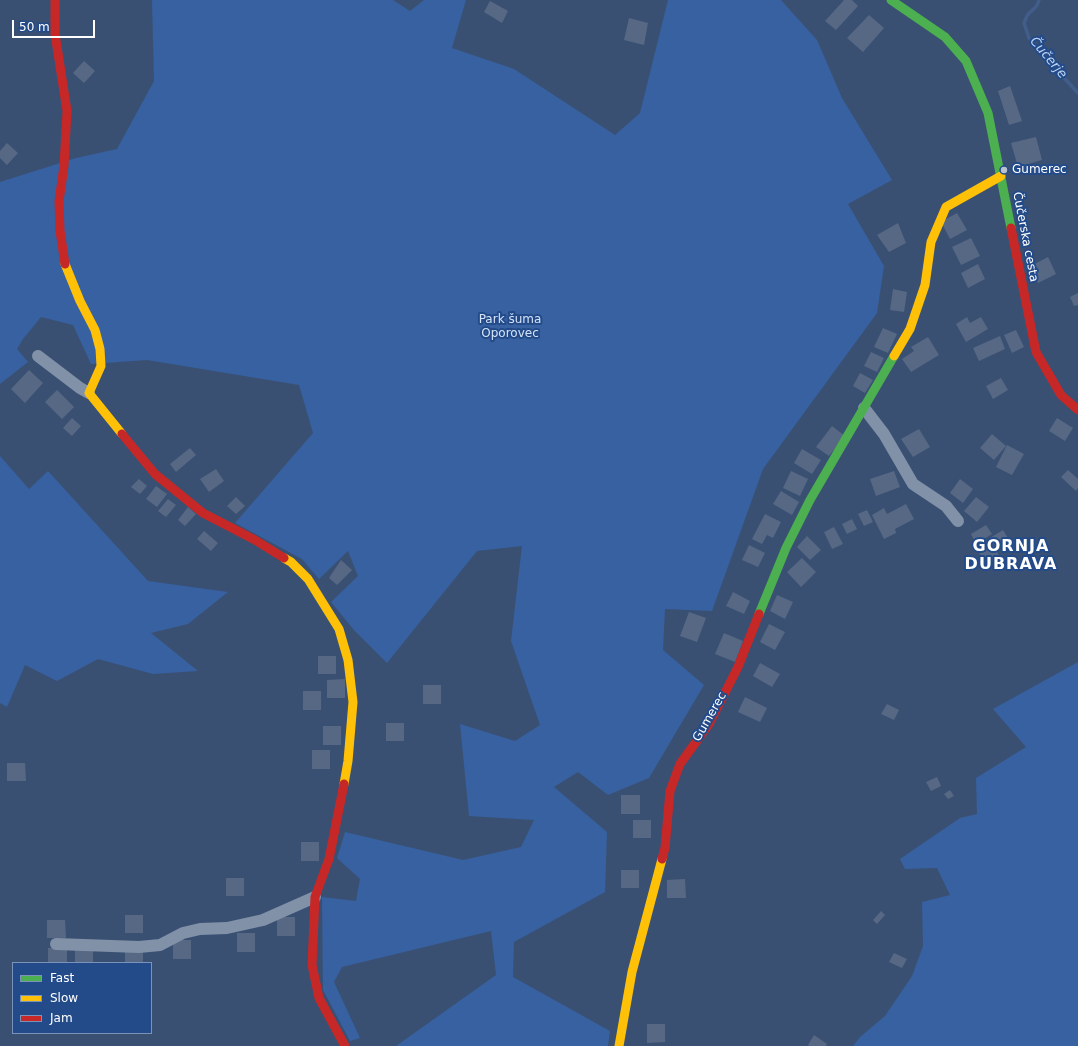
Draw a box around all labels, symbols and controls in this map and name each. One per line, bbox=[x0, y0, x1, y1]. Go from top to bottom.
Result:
scale bar bbox=[14, 12, 97, 38]
text: 50 m bbox=[19, 20, 50, 34]
water label: Čučerje bbox=[1026, 34, 1070, 82]
place label: Gumerec bbox=[1012, 163, 1067, 177]
marker: Gumerec bbox=[999, 165, 1009, 175]
street label: Čučerska cesta bbox=[1009, 191, 1041, 283]
park label: Park šuma Oporovec bbox=[479, 313, 541, 341]
district label: GORNJA DUBRAVA bbox=[965, 537, 1057, 575]
street label: Gumerec bbox=[690, 690, 730, 744]
legend bbox=[12, 962, 152, 1034]
text: Fast bbox=[50, 971, 74, 985]
text: Slow bbox=[50, 991, 78, 1005]
text: Jam bbox=[50, 1011, 73, 1025]

